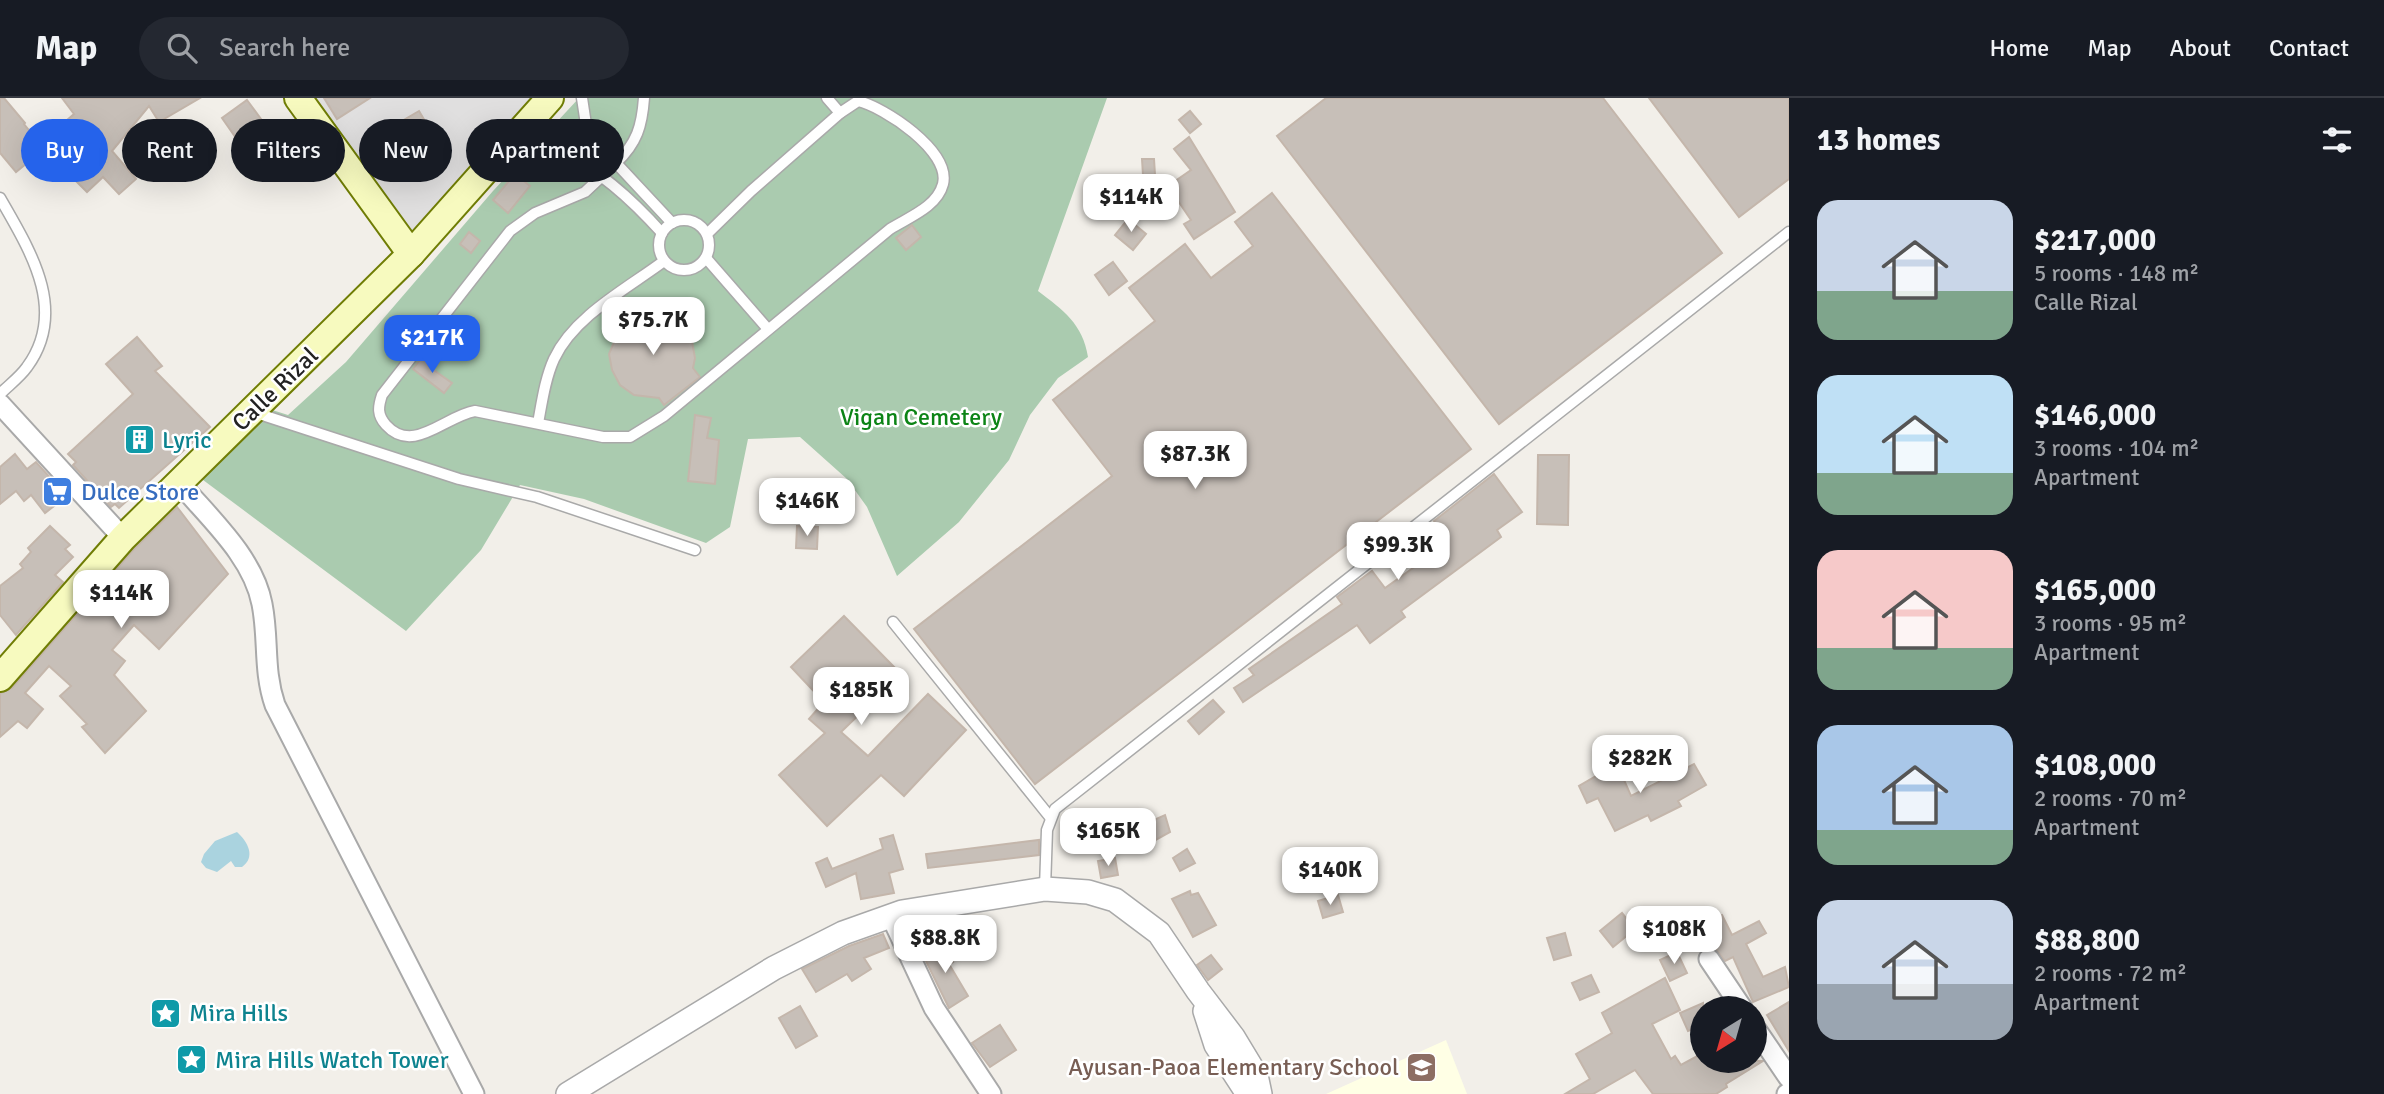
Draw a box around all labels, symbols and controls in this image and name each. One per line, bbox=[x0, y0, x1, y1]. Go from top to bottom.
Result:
search box bbox=[139, 17, 629, 80]
text: Map bbox=[35, 28, 97, 69]
icon: search bbox=[163, 29, 201, 67]
text: Search here bbox=[219, 32, 350, 64]
text: Home bbox=[1989, 33, 2049, 63]
text: Map bbox=[2087, 33, 2132, 63]
text: About bbox=[2170, 33, 2231, 63]
text: Contact bbox=[2269, 33, 2349, 63]
chip: Buy bbox=[21, 119, 108, 182]
chip: Rent bbox=[122, 119, 217, 182]
chip: Filters bbox=[231, 119, 345, 182]
chip: New bbox=[359, 119, 452, 182]
chip: Apartment bbox=[466, 119, 624, 182]
icon: filters bbox=[2318, 121, 2356, 159]
text: 13 homes bbox=[1817, 122, 1940, 159]
pin: $114K bbox=[1082, 174, 1180, 234]
text: $114K bbox=[1099, 182, 1163, 211]
text: $217,000 bbox=[2034, 222, 2156, 259]
icon: home bbox=[1873, 228, 1957, 312]
text: 5 rooms · 148 m² bbox=[2034, 259, 2199, 288]
text: Calle Rizal bbox=[2034, 288, 2138, 317]
pin: $75.7K bbox=[596, 298, 710, 357]
text: $75.7K bbox=[618, 305, 688, 334]
pin: $217K bbox=[383, 316, 481, 375]
text: $217K bbox=[400, 323, 464, 352]
street label: Calle Rizal bbox=[226, 341, 324, 437]
text: $146,000 bbox=[2034, 397, 2156, 434]
park label: Vigan Cemetery bbox=[840, 402, 1002, 432]
icon: home bbox=[1873, 403, 1957, 487]
building icon: Lyric bbox=[122, 423, 156, 457]
place label: Lyric bbox=[162, 425, 212, 455]
pin: $87.3K bbox=[1138, 432, 1252, 491]
text: 3 rooms · 104 m² bbox=[2034, 434, 2199, 463]
text: $87.3K bbox=[1160, 439, 1230, 468]
text: Apartment bbox=[2034, 463, 2139, 492]
supermarket icon: Dulce Store bbox=[41, 475, 75, 509]
place label: Dulce Store bbox=[81, 477, 199, 507]
pin: $146K bbox=[758, 478, 856, 538]
text: $146K bbox=[775, 486, 839, 515]
pin: $99.3K bbox=[1341, 522, 1455, 582]
text: $99.3K bbox=[1363, 530, 1433, 559]
pin: $114K bbox=[72, 570, 170, 630]
text: $165,000 bbox=[2034, 572, 2156, 609]
text: $114K bbox=[89, 578, 153, 607]
icon: home bbox=[1873, 578, 1957, 662]
text: 3 rooms · 95 m² bbox=[2034, 609, 2187, 638]
text: Apartment bbox=[2034, 638, 2139, 667]
pin: $185K bbox=[812, 668, 910, 727]
text: $185K bbox=[829, 675, 893, 704]
pin: $282K bbox=[1591, 736, 1689, 795]
text: $282K bbox=[1608, 743, 1672, 772]
text: $108,000 bbox=[2034, 747, 2156, 784]
icon: home bbox=[1873, 753, 1957, 837]
text: 2 rooms · 70 m² bbox=[2034, 784, 2187, 813]
pin: $165K bbox=[1059, 808, 1157, 868]
text: Apartment bbox=[2034, 813, 2139, 842]
text: $165K bbox=[1076, 816, 1140, 845]
pin: $140K bbox=[1281, 848, 1379, 907]
text: $140K bbox=[1298, 855, 1362, 884]
pin: $108K bbox=[1625, 906, 1723, 966]
text: $108K bbox=[1642, 914, 1706, 943]
pin: $88.8K bbox=[888, 916, 1002, 975]
text: $88,800 bbox=[2034, 922, 2140, 959]
text: $88.8K bbox=[910, 923, 980, 952]
icon: home bbox=[1873, 928, 1957, 1012]
text: 2 rooms · 72 m² bbox=[2034, 959, 2187, 988]
text: Apartment bbox=[2034, 988, 2139, 1017]
place icon: Mira Hills bbox=[149, 996, 183, 1030]
north arrow bbox=[1690, 996, 1768, 1073]
map controls bbox=[1690, 996, 1767, 1073]
place label: Mira Hills bbox=[189, 998, 288, 1028]
place icon: Mira Hills Watch Tower bbox=[175, 1043, 209, 1077]
place label: Mira Hills Watch Tower bbox=[215, 1045, 449, 1075]
school or university icon: Ayusan-Paoa Elementary School bbox=[1405, 1050, 1439, 1084]
place label: Ayusan-Paoa Elementary School bbox=[1068, 1052, 1399, 1082]

